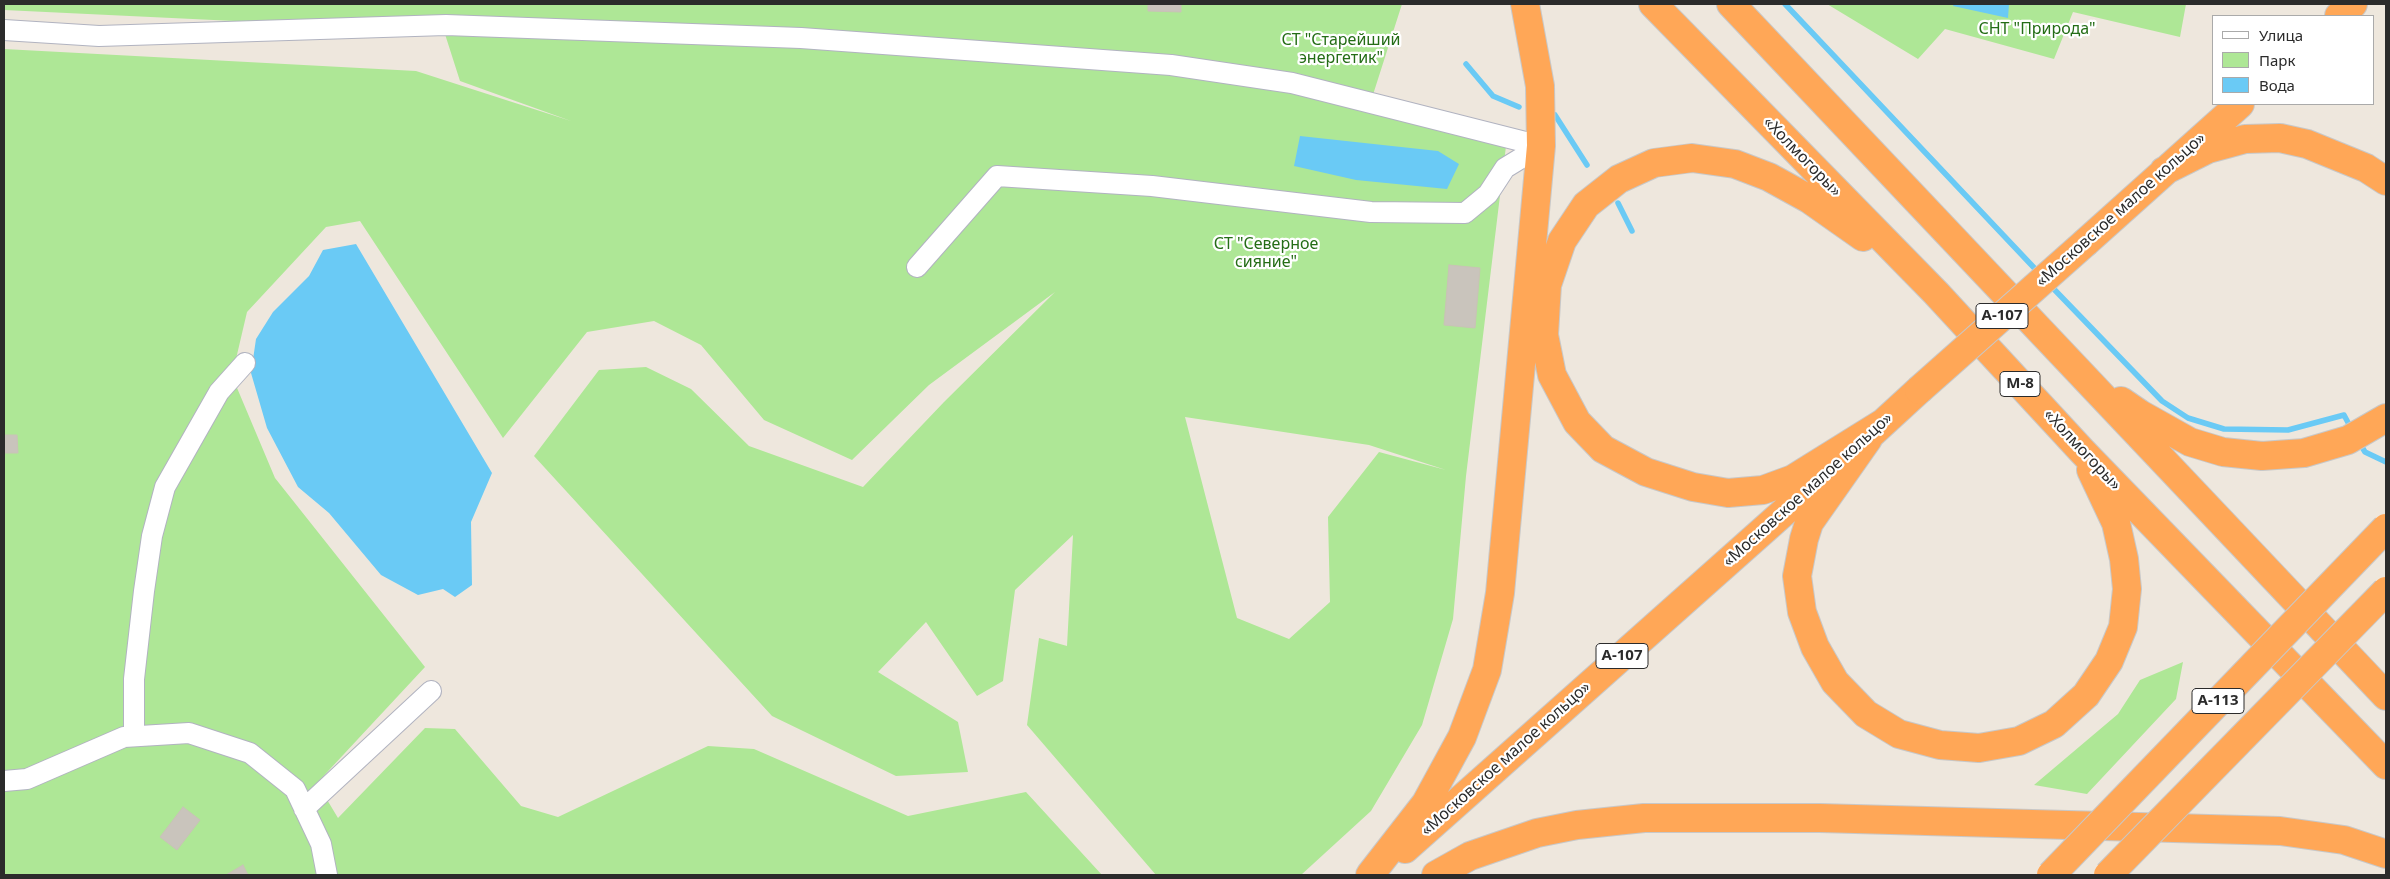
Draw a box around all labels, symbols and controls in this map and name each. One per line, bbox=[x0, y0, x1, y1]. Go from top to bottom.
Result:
legend bbox=[2212, 15, 2375, 105]
park label: СНТ "Природа" bbox=[1978, 19, 2096, 39]
text: Улица bbox=[2259, 25, 2303, 45]
park label: СТ "Старейший энергетик" bbox=[1281, 30, 1401, 68]
text: Парк bbox=[2259, 50, 2295, 70]
text: Вода bbox=[2259, 75, 2295, 95]
street label: «Холмогоры» bbox=[1759, 113, 1845, 201]
street label: «Московское малое кольцо» bbox=[2032, 129, 2210, 291]
park label: СТ "Северное сияние" bbox=[1214, 234, 1318, 272]
road number: А-107 bbox=[1976, 304, 2028, 328]
road number: М-8 bbox=[2000, 372, 2040, 396]
street label: «Холмогоры» bbox=[2039, 405, 2125, 495]
street label: «Московское малое кольцо» bbox=[1719, 409, 1897, 571]
road number: А-107 bbox=[1596, 644, 1648, 668]
street label: «Московское малое кольцо» bbox=[1417, 678, 1595, 840]
road number: А-113 bbox=[2192, 688, 2244, 714]

